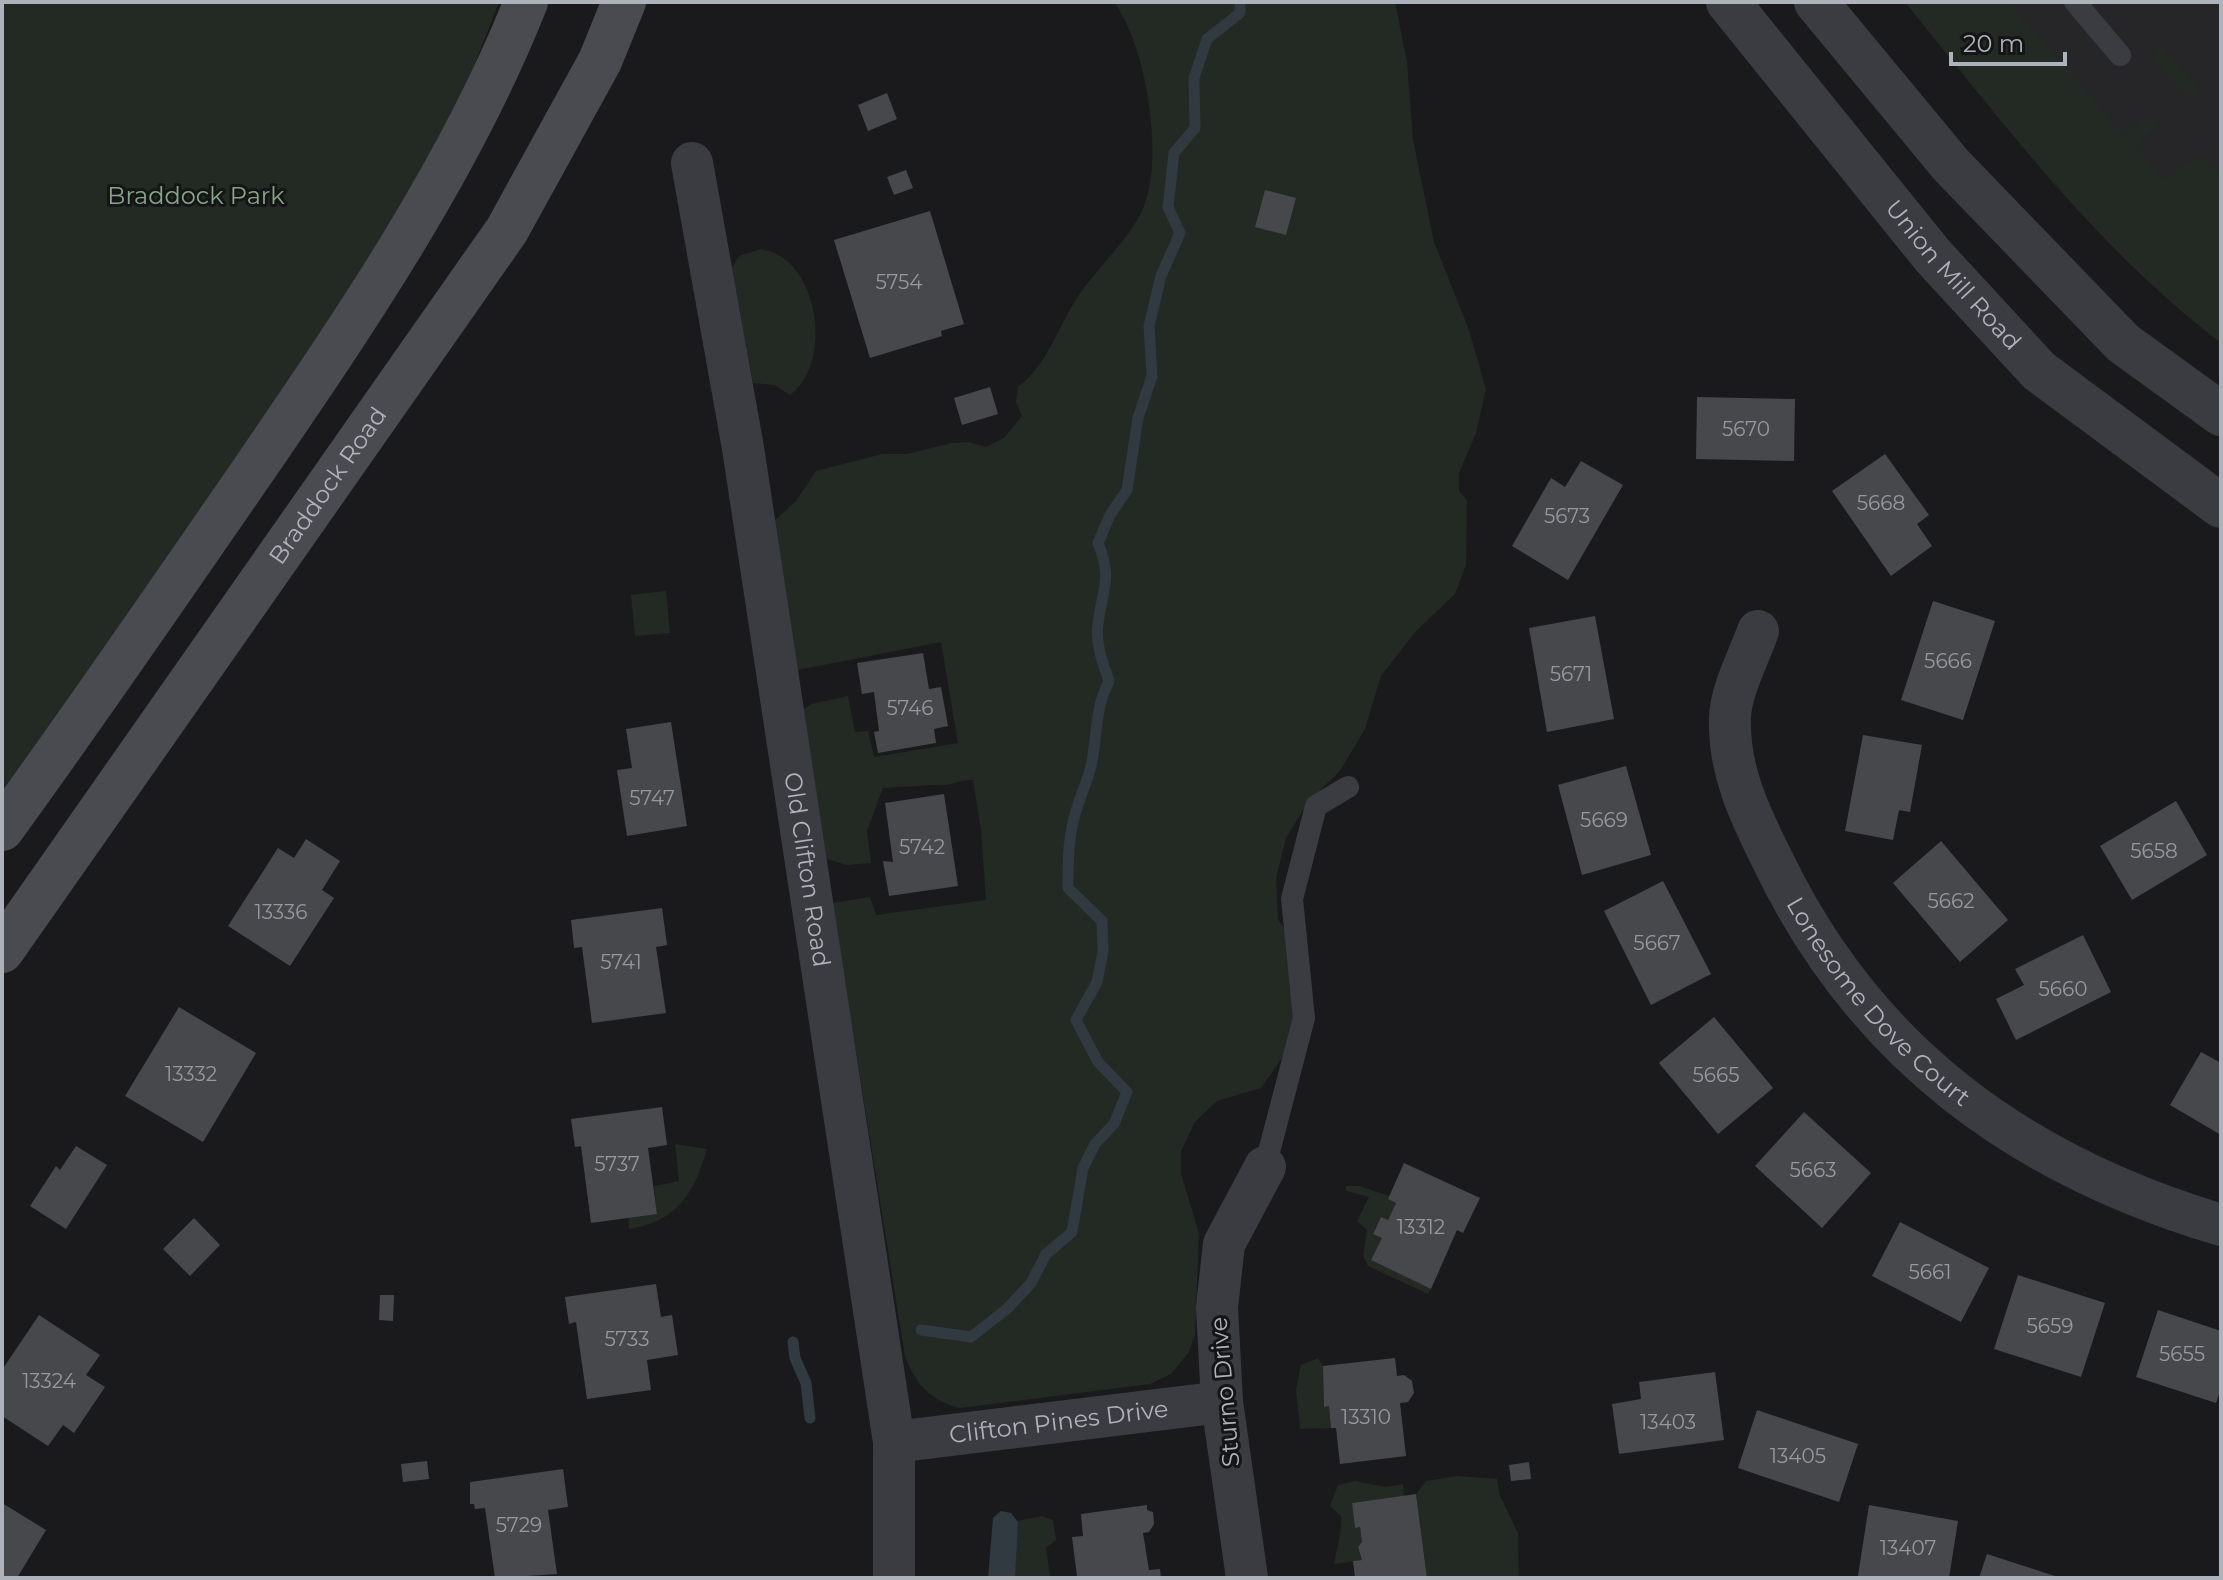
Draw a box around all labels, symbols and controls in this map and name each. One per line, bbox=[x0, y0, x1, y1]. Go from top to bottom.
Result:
scale bar bbox=[1951, 16, 2065, 66]
text: 20 m bbox=[1963, 29, 2024, 58]
park label: Braddock Park bbox=[107, 181, 285, 210]
street label: Union Mill Road bbox=[1880, 194, 2027, 356]
house number: 5754 bbox=[876, 270, 923, 294]
street label: Braddock Road bbox=[262, 401, 392, 570]
house number: 5670 bbox=[1722, 417, 1770, 441]
house number: 5668 bbox=[1857, 491, 1905, 515]
house number: 5673 bbox=[1544, 504, 1590, 528]
house number: 5666 bbox=[1924, 649, 1972, 673]
house number: 5671 bbox=[1550, 662, 1592, 686]
house number: 5746 bbox=[887, 696, 933, 720]
street label: Old Clifton Road bbox=[778, 770, 837, 969]
house number: 5747 bbox=[629, 786, 675, 810]
house number: 5669 bbox=[1580, 808, 1628, 832]
house number: 5742 bbox=[899, 835, 945, 859]
house number: 5658 bbox=[2130, 839, 2178, 863]
house number: 5662 bbox=[1927, 889, 1975, 913]
street label: Lonesome Dove Court bbox=[1781, 892, 1976, 1112]
house number: 13336 bbox=[254, 900, 308, 924]
house number: 5667 bbox=[1633, 931, 1681, 955]
house number: 5741 bbox=[600, 950, 642, 974]
house number: 5660 bbox=[2039, 977, 2087, 1001]
house number: 13332 bbox=[165, 1062, 217, 1086]
house number: 5665 bbox=[1693, 1063, 1740, 1087]
house number: 5737 bbox=[594, 1152, 640, 1176]
house number: 5663 bbox=[1790, 1158, 1836, 1182]
house number: 13312 bbox=[1397, 1215, 1445, 1239]
house number: 5661 bbox=[1909, 1260, 1951, 1284]
house number: 5659 bbox=[2027, 1314, 2074, 1338]
street label: Sturno Drive bbox=[1203, 1316, 1246, 1468]
house number: 5733 bbox=[604, 1327, 650, 1351]
house number: 5655 bbox=[2159, 1342, 2205, 1366]
house number: 13324 bbox=[22, 1369, 76, 1393]
street label: Clifton Pines Drive bbox=[948, 1394, 1170, 1449]
house number: 13310 bbox=[1341, 1405, 1391, 1429]
house number: 13403 bbox=[1640, 1410, 1696, 1434]
house number: 13405 bbox=[1770, 1444, 1826, 1468]
house number: 5729 bbox=[496, 1513, 542, 1537]
house number: 13407 bbox=[1880, 1536, 1936, 1560]

